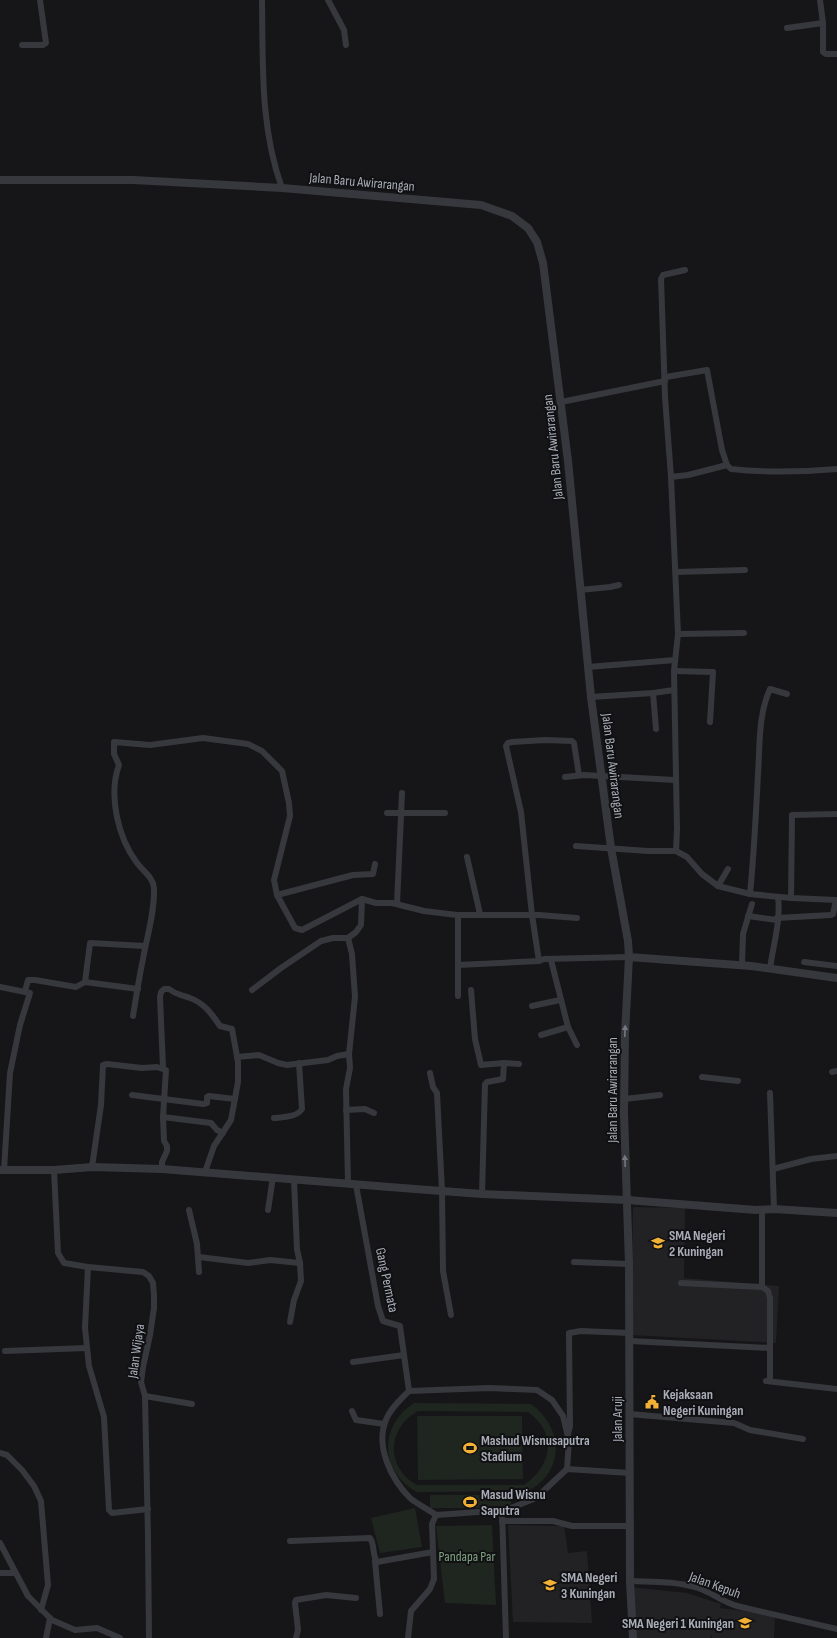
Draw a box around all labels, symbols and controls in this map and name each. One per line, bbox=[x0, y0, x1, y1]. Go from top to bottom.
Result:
street label: Jalan Baru Awirarangan bbox=[308, 169, 415, 195]
street label: Jalan Baru Awirarangan bbox=[539, 394, 567, 501]
street label: Jalan Baru Awirarangan bbox=[598, 712, 628, 819]
one-way arrow bbox=[622, 1024, 628, 1037]
street label: Jalan Baru Awirarangan bbox=[604, 1037, 621, 1144]
one-way arrow bbox=[622, 1155, 629, 1167]
place label: SMA Negeri 2 Kuningan bbox=[669, 1227, 726, 1260]
school or university icon: SMA Negeri 2 Kuningan bbox=[650, 1235, 666, 1251]
street label: Gang Permata bbox=[372, 1246, 402, 1314]
street label: Jalan Wijaya bbox=[124, 1323, 148, 1380]
place label: Kejaksaan Negeri Kuningan bbox=[663, 1386, 743, 1419]
public building icon: Kejaksaan Negeri Kuningan bbox=[644, 1394, 660, 1410]
street label: Jalan Aruji bbox=[609, 1396, 626, 1443]
place label: Mashud Wisnusaputra Stadium bbox=[481, 1432, 590, 1465]
sports icon: Mashud Wisnusaputra Stadium bbox=[462, 1440, 478, 1456]
place label: Masud Wisnu Saputra bbox=[481, 1486, 546, 1519]
sports icon: Masud Wisnu Saputra bbox=[462, 1494, 478, 1510]
park label: Pandapa Par bbox=[439, 1548, 495, 1565]
street label: Jalan Kepuh bbox=[686, 1567, 743, 1602]
place label: SMA Negeri 3 Kuningan bbox=[561, 1569, 618, 1602]
school or university icon: SMA Negeri 3 Kuningan bbox=[542, 1577, 558, 1593]
place label: SMA Negeri 1 Kuningan bbox=[622, 1615, 734, 1632]
school or university icon: SMA Negeri 1 Kuningan bbox=[737, 1615, 753, 1631]

